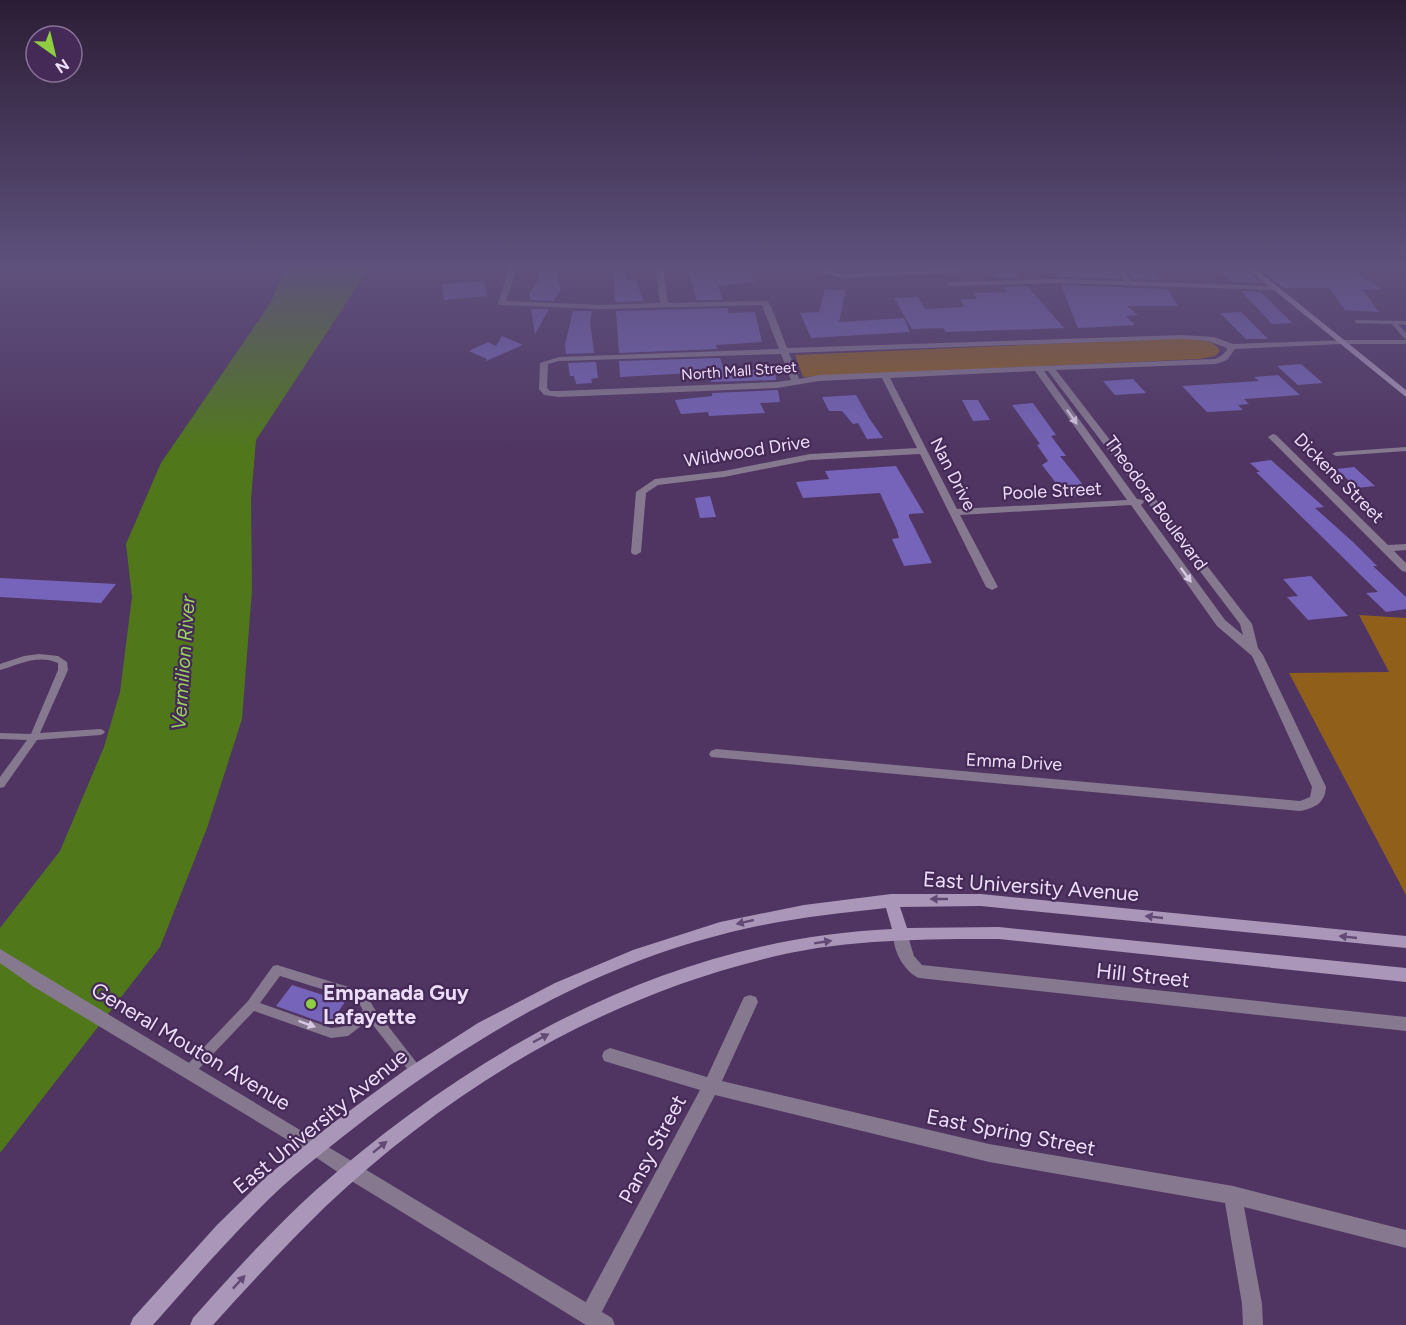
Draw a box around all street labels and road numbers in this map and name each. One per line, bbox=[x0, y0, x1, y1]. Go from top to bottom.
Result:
street label: North Mall Street bbox=[681, 358, 798, 384]
street label: Dickens Street bbox=[1290, 429, 1389, 528]
street label: Wildwood Drive bbox=[682, 430, 812, 472]
street label: Theodora Boulevard bbox=[1100, 431, 1212, 575]
street label: Nan Drive bbox=[925, 434, 981, 514]
street label: Poole Street bbox=[1002, 477, 1103, 505]
street label: Emma Drive bbox=[965, 748, 1063, 776]
street label: East University Avenue bbox=[922, 866, 1140, 906]
street label: Hill Street bbox=[1095, 958, 1191, 992]
street label: General Mouton Avenue bbox=[87, 977, 295, 1115]
street label: East University Avenue bbox=[228, 1043, 412, 1199]
street label: Pansy Street bbox=[613, 1090, 691, 1207]
street label: East Spring Street bbox=[925, 1103, 1098, 1161]

